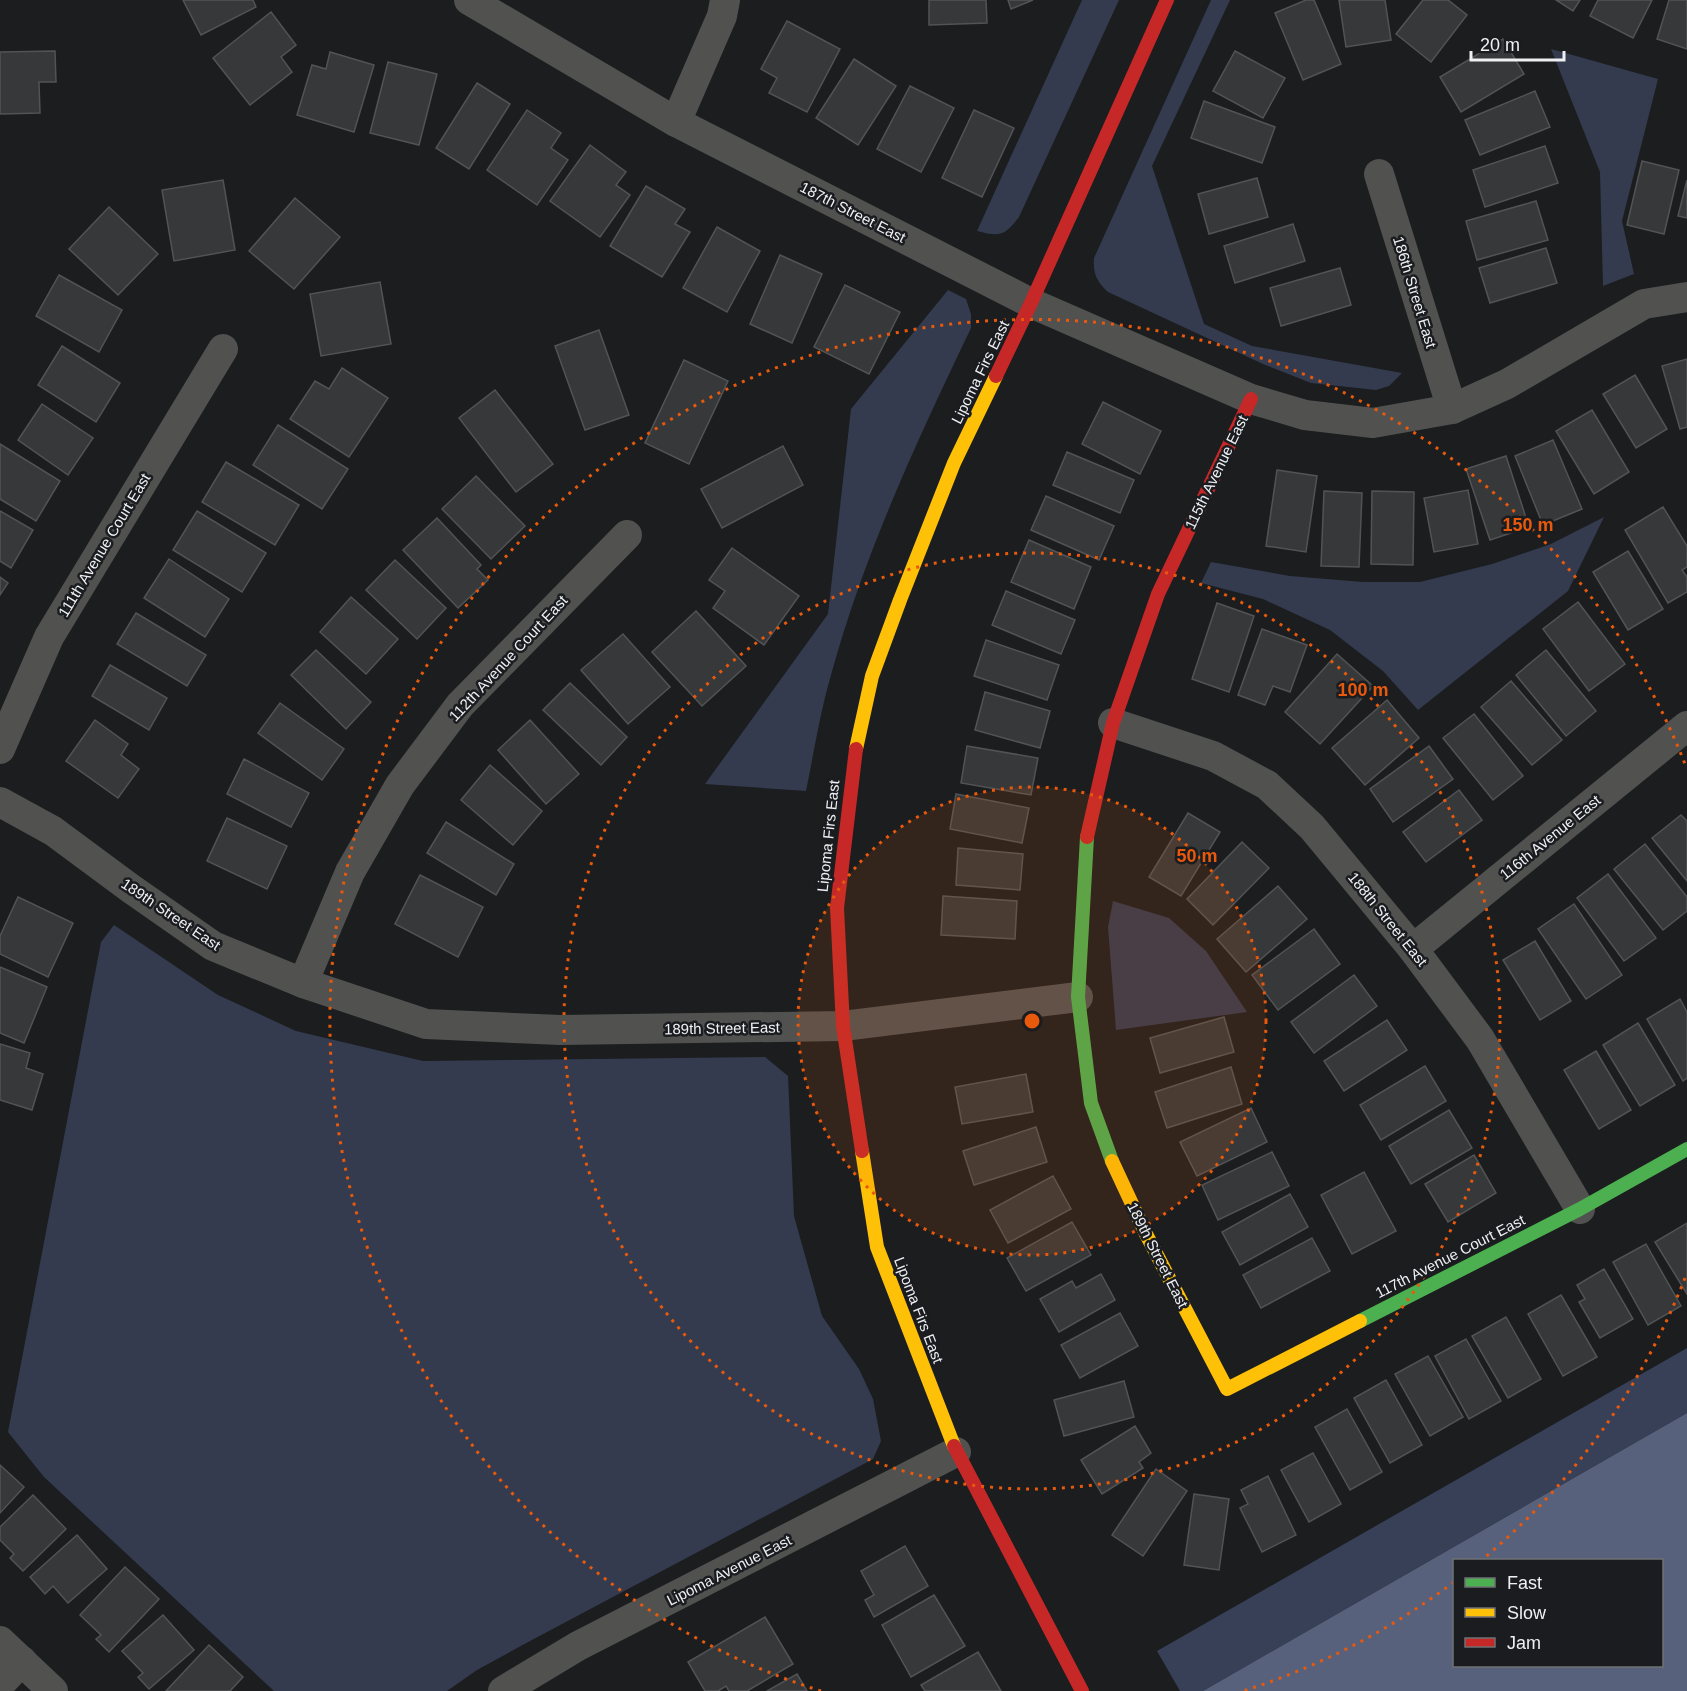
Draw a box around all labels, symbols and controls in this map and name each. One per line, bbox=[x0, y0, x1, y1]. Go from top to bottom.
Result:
scale bar bbox=[1471, 24, 1564, 62]
text: 20 m bbox=[1480, 35, 1520, 55]
street label: 187th Street East bbox=[798, 178, 909, 246]
street label: 186th Street East bbox=[1390, 234, 1440, 351]
street label: Lipoma Firs East bbox=[948, 317, 1013, 426]
street label: 115th Avenue East bbox=[1181, 412, 1251, 532]
street label: 111th Avenue Court East bbox=[54, 470, 154, 620]
text: 150 m bbox=[1502, 515, 1554, 535]
street label: 112th Avenue Court East bbox=[445, 591, 571, 724]
text: 100 m bbox=[1337, 680, 1389, 700]
street label: Lipoma Firs East bbox=[814, 778, 842, 893]
street label: 116th Avenue East bbox=[1496, 791, 1604, 883]
text: 50 m bbox=[1176, 846, 1218, 866]
street label: 188th Street East bbox=[1345, 869, 1432, 970]
street label: 189th Street East bbox=[118, 875, 224, 954]
centre of rings bbox=[1022, 1011, 1042, 1031]
street label: 189th Street East bbox=[664, 1018, 781, 1038]
street label: 189th Street East bbox=[1124, 1200, 1192, 1311]
street label: 117th Avenue Court East bbox=[1372, 1211, 1528, 1301]
street label: Lipoma Firs East bbox=[891, 1254, 947, 1366]
street label: Lipoma Avenue East bbox=[664, 1531, 795, 1609]
legend bbox=[1453, 1559, 1663, 1667]
text: Fast bbox=[1507, 1573, 1542, 1593]
text: Slow bbox=[1507, 1603, 1547, 1623]
text: Jam bbox=[1507, 1633, 1541, 1653]

